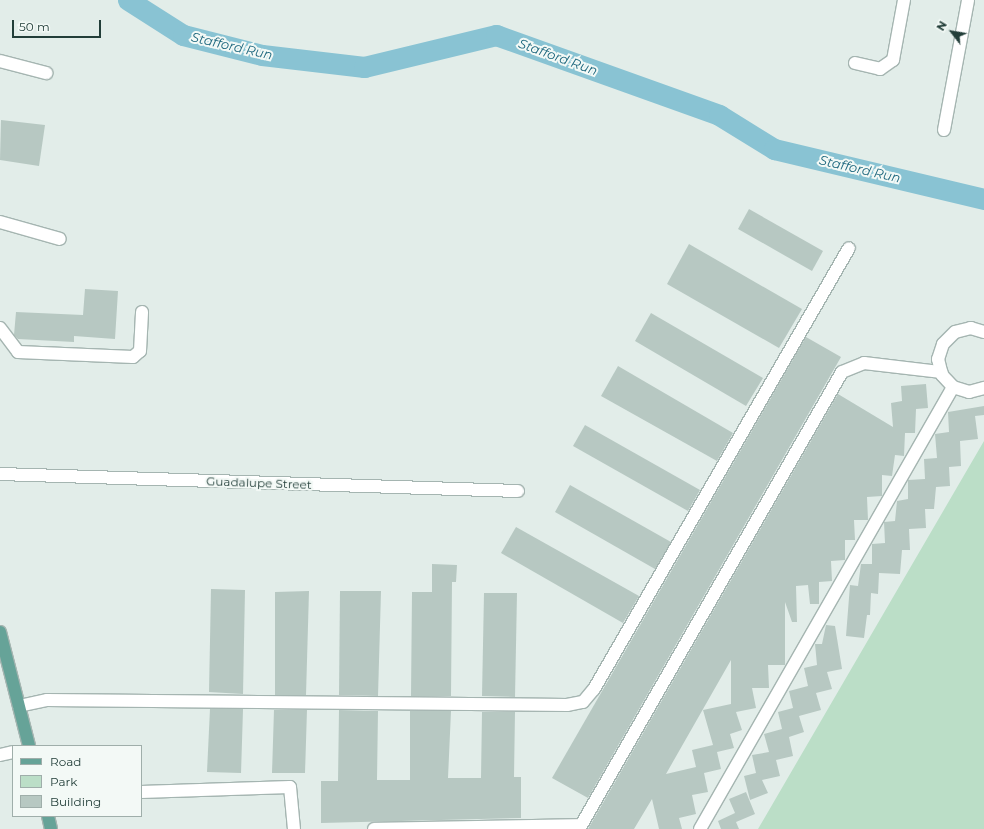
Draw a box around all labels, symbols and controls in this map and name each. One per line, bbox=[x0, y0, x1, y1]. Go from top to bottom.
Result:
scale bar bbox=[14, 12, 103, 38]
north arrow bbox=[932, 12, 972, 52]
text: N bbox=[933, 18, 950, 33]
text: 50 m bbox=[19, 19, 50, 34]
water label: Stafford Run bbox=[190, 29, 274, 63]
water label: Stafford Run bbox=[516, 35, 600, 79]
water label: Stafford Run bbox=[818, 152, 902, 186]
street label: Guadalupe Street bbox=[206, 474, 312, 492]
legend bbox=[12, 745, 142, 817]
text: Road bbox=[50, 754, 81, 769]
text: Park bbox=[50, 774, 77, 789]
text: Building bbox=[50, 794, 101, 809]

